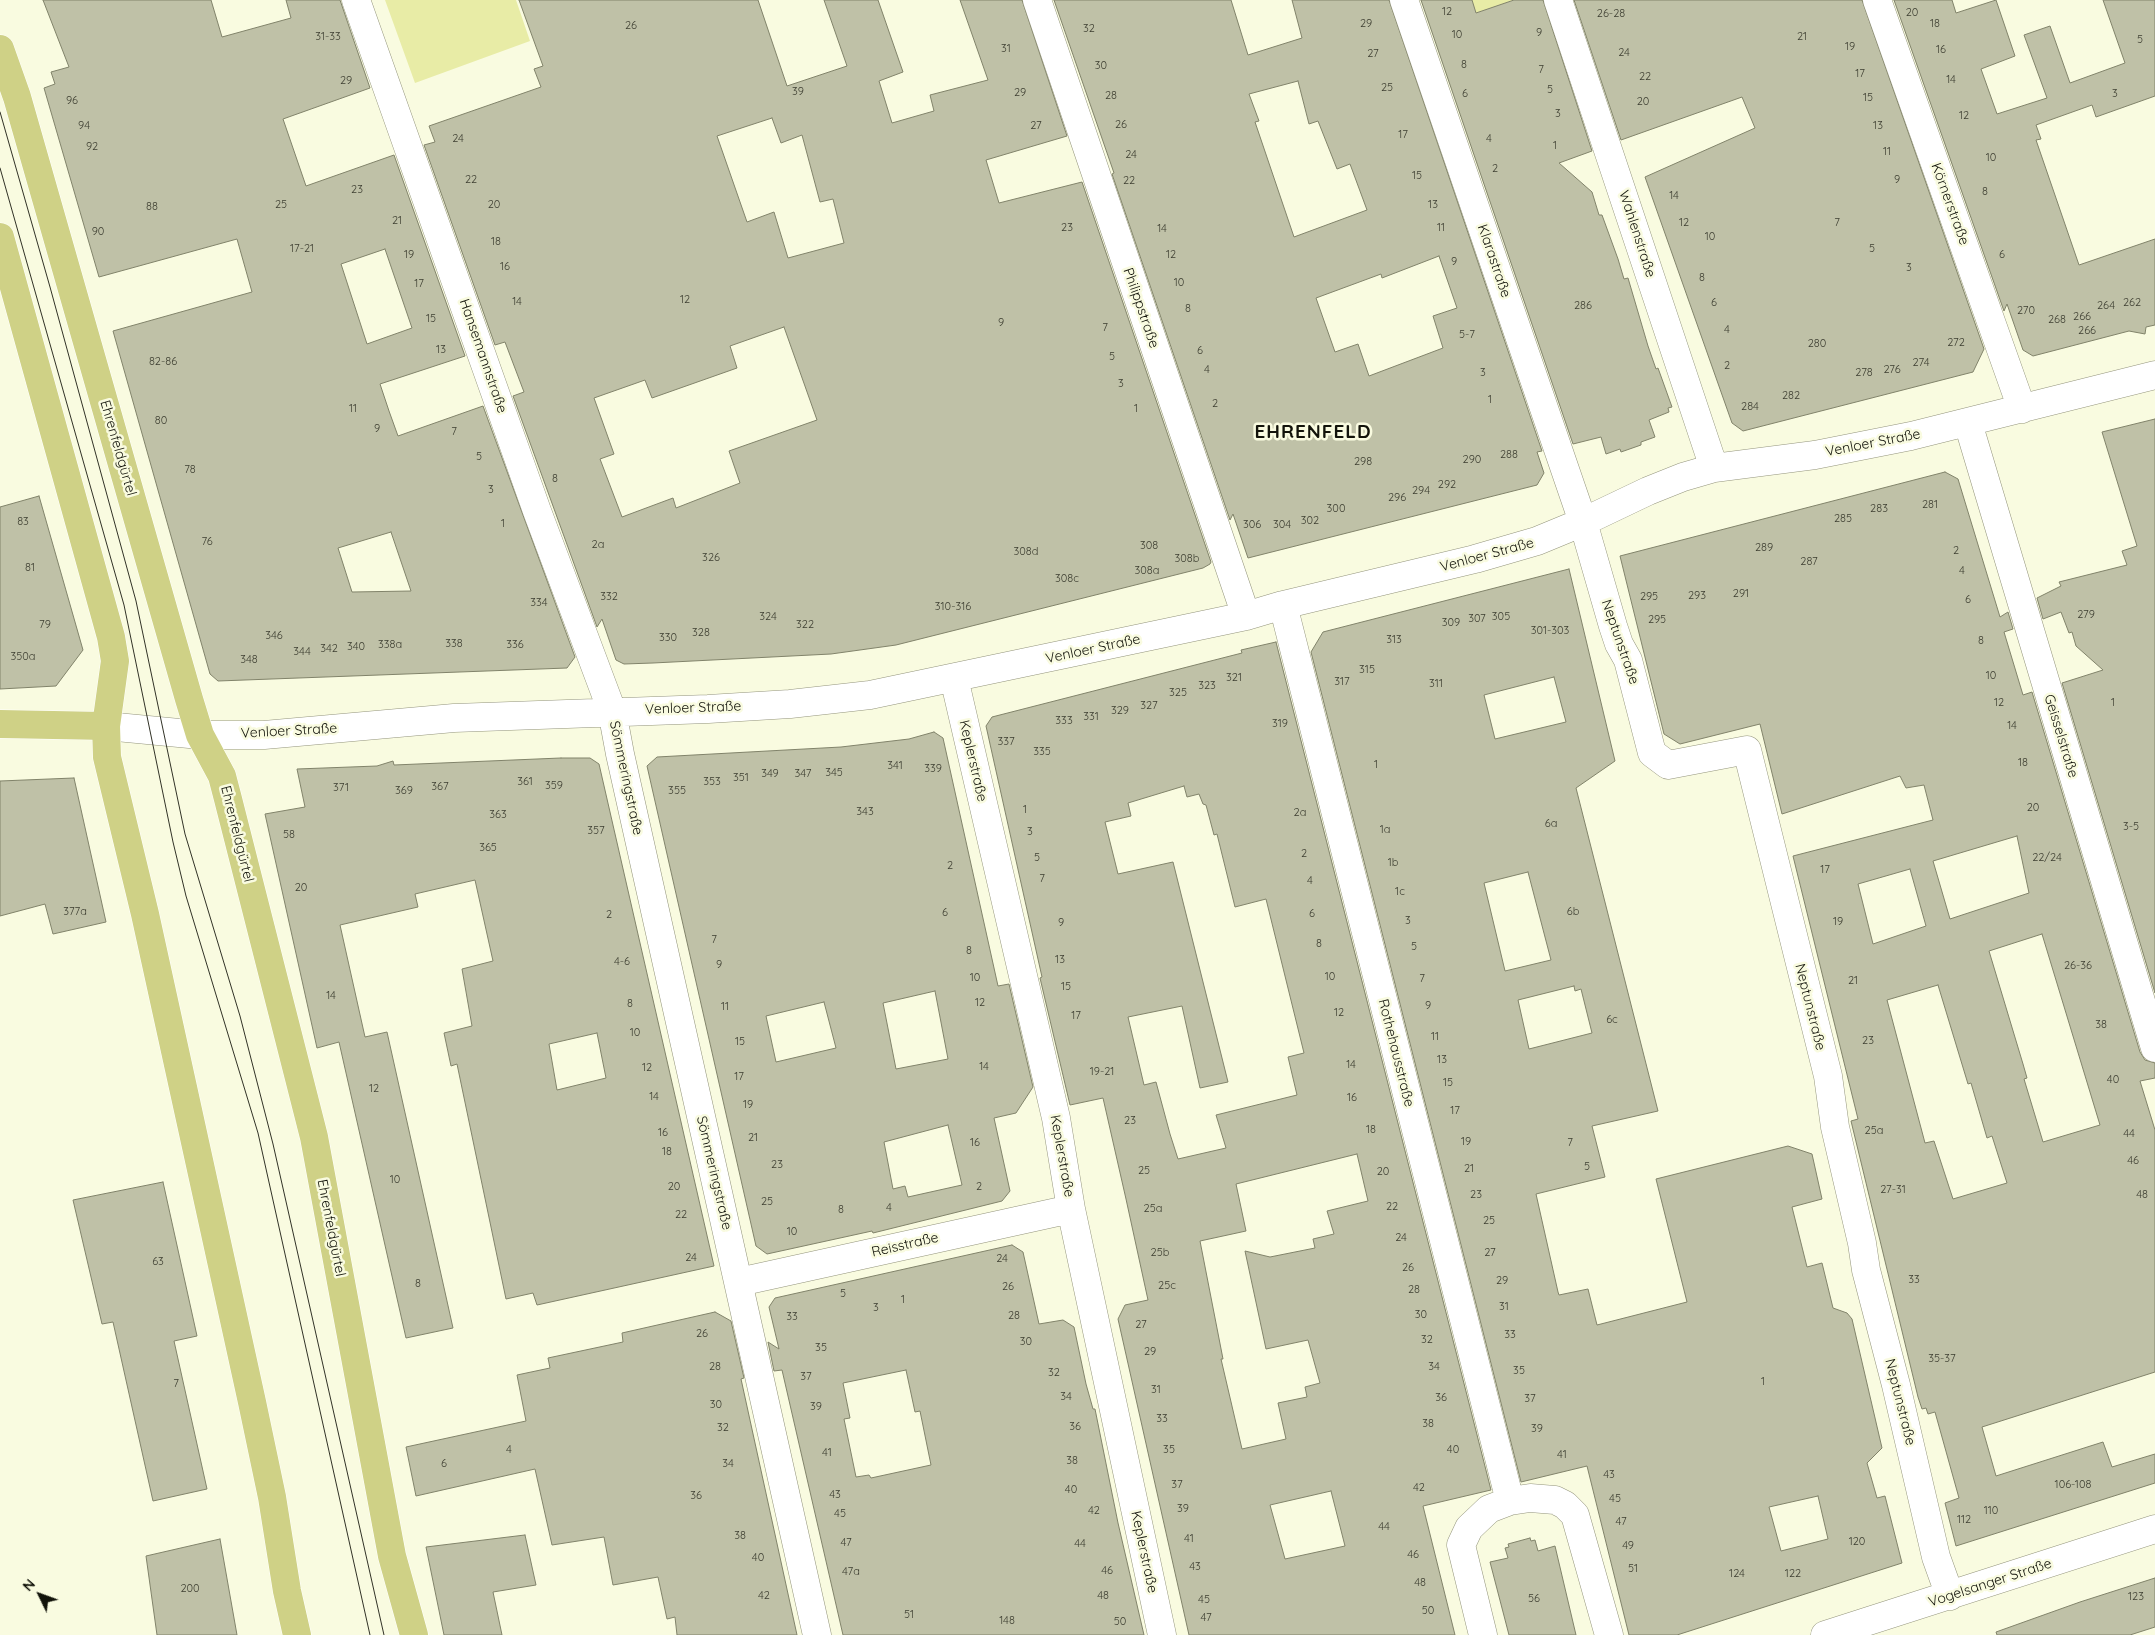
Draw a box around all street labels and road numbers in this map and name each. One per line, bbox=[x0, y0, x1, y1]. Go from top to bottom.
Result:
street label: Körnerstraße bbox=[1927, 161, 1973, 247]
street label: Wahlenstraße bbox=[1615, 188, 1659, 280]
street label: Klarastraße bbox=[1474, 222, 1514, 300]
street label: Philippstraße bbox=[1119, 266, 1163, 350]
street label: Hansemannstraße bbox=[456, 297, 510, 415]
street label: Ehrenfeldgürtel bbox=[96, 398, 140, 498]
street label: Venloer Straße bbox=[1824, 426, 1922, 460]
street label: Venloer Straße bbox=[1438, 534, 1536, 576]
street label: Neptunstraße bbox=[1598, 597, 1642, 687]
street label: Venloer Straße bbox=[1044, 631, 1142, 667]
street label: Geisselstraße bbox=[2040, 692, 2082, 780]
street label: Venloer Straße bbox=[645, 698, 741, 718]
street label: Sömmeringstraße bbox=[606, 719, 646, 837]
street label: Keplerstraße bbox=[955, 719, 991, 803]
street label: Venloer Straße bbox=[240, 720, 338, 742]
street label: Ehrenfeldgürtel bbox=[217, 784, 257, 884]
street label: Neptunstraße bbox=[1791, 962, 1829, 1052]
street label: Rothehausstraße bbox=[1374, 997, 1418, 1109]
street label: Sömmeringstraße bbox=[693, 1114, 735, 1232]
street label: Keplerstraße bbox=[1046, 1114, 1078, 1198]
street label: Ehrenfeldgürtel bbox=[313, 1178, 349, 1278]
street label: Reisstraße bbox=[870, 1229, 940, 1261]
street label: Neptunstraße bbox=[1881, 1357, 1919, 1447]
street label: Keplerstraße bbox=[1127, 1509, 1161, 1595]
street label: Vogelsanger Straße bbox=[1926, 1555, 2054, 1611]

